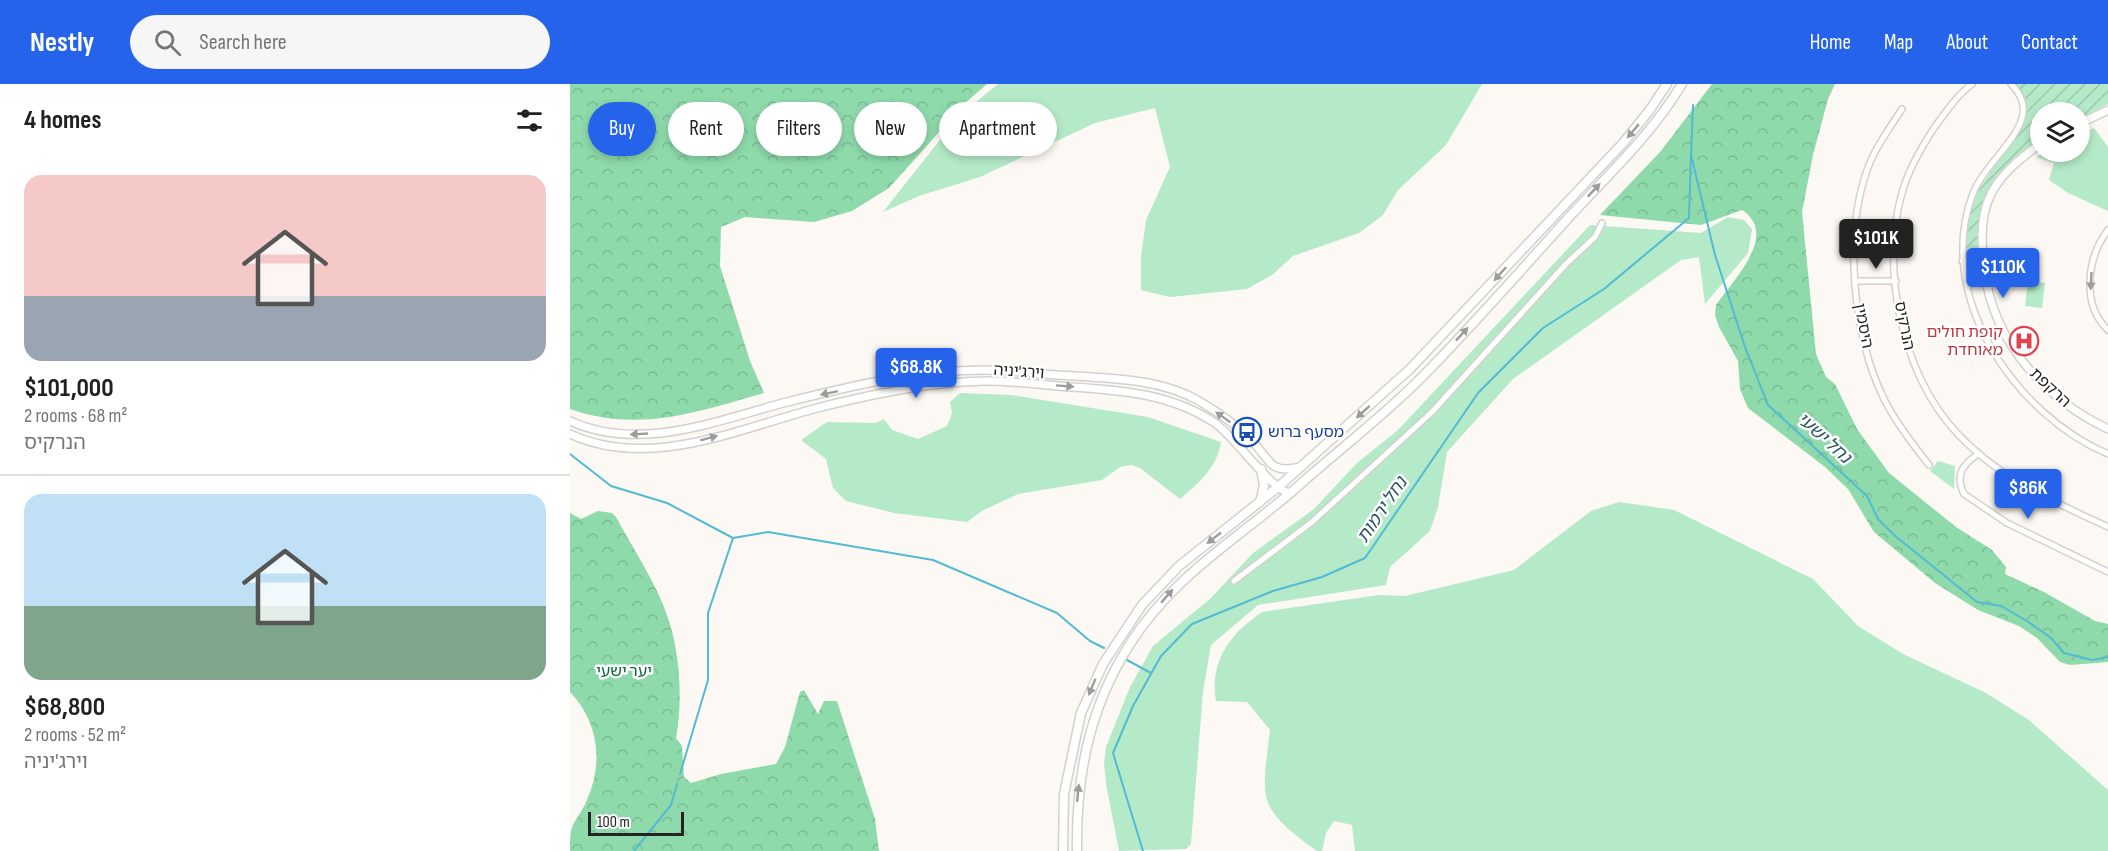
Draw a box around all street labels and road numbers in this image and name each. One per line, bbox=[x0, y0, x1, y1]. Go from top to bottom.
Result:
street label: הנרקיס bbox=[1890, 300, 1918, 352]
street label: היסמין bbox=[1849, 302, 1877, 350]
street label: וירג'יניה bbox=[993, 361, 1045, 383]
street label: הרקפת bbox=[2026, 364, 2074, 412]

